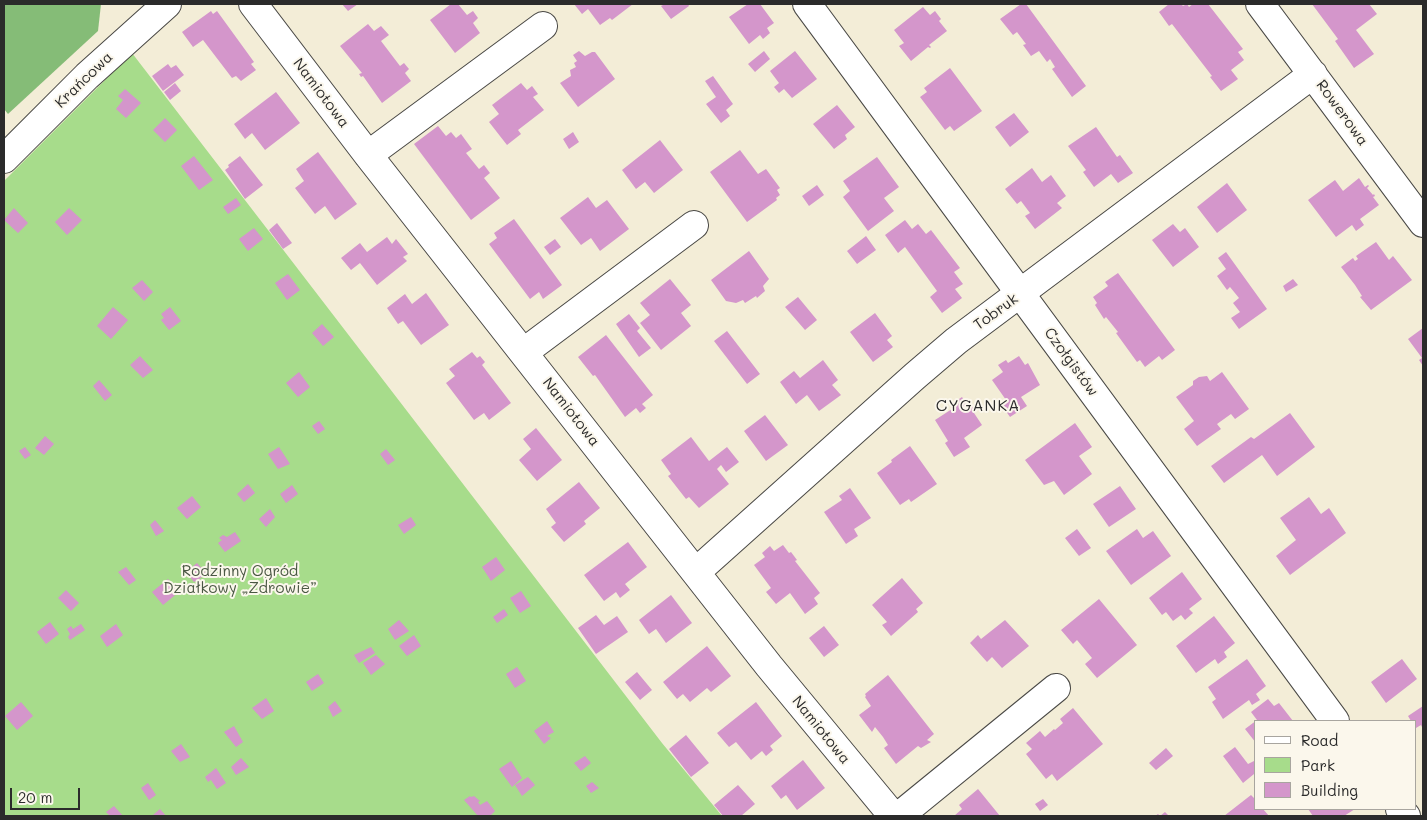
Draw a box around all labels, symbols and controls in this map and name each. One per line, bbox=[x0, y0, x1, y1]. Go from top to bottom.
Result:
street label: Krańcowa bbox=[51, 48, 117, 112]
street label: Namiotowa bbox=[289, 55, 353, 131]
street label: Rowerowa bbox=[1312, 77, 1372, 149]
street label: Tobruk bbox=[970, 290, 1022, 334]
street label: Czołgistów bbox=[1040, 324, 1102, 400]
street label: Namiotowa bbox=[539, 374, 603, 450]
district label: CYGANKA bbox=[935, 396, 1021, 416]
park label: Rodzinny Ogród Działkowy „Zdrowie” bbox=[163, 562, 317, 597]
street label: Namiotowa bbox=[788, 692, 854, 768]
legend bbox=[1254, 720, 1417, 810]
text: Road bbox=[1301, 730, 1338, 750]
text: Park bbox=[1301, 755, 1335, 775]
scale bar bbox=[12, 778, 82, 810]
text: Building bbox=[1301, 780, 1358, 800]
text: 20 m bbox=[18, 787, 52, 807]

